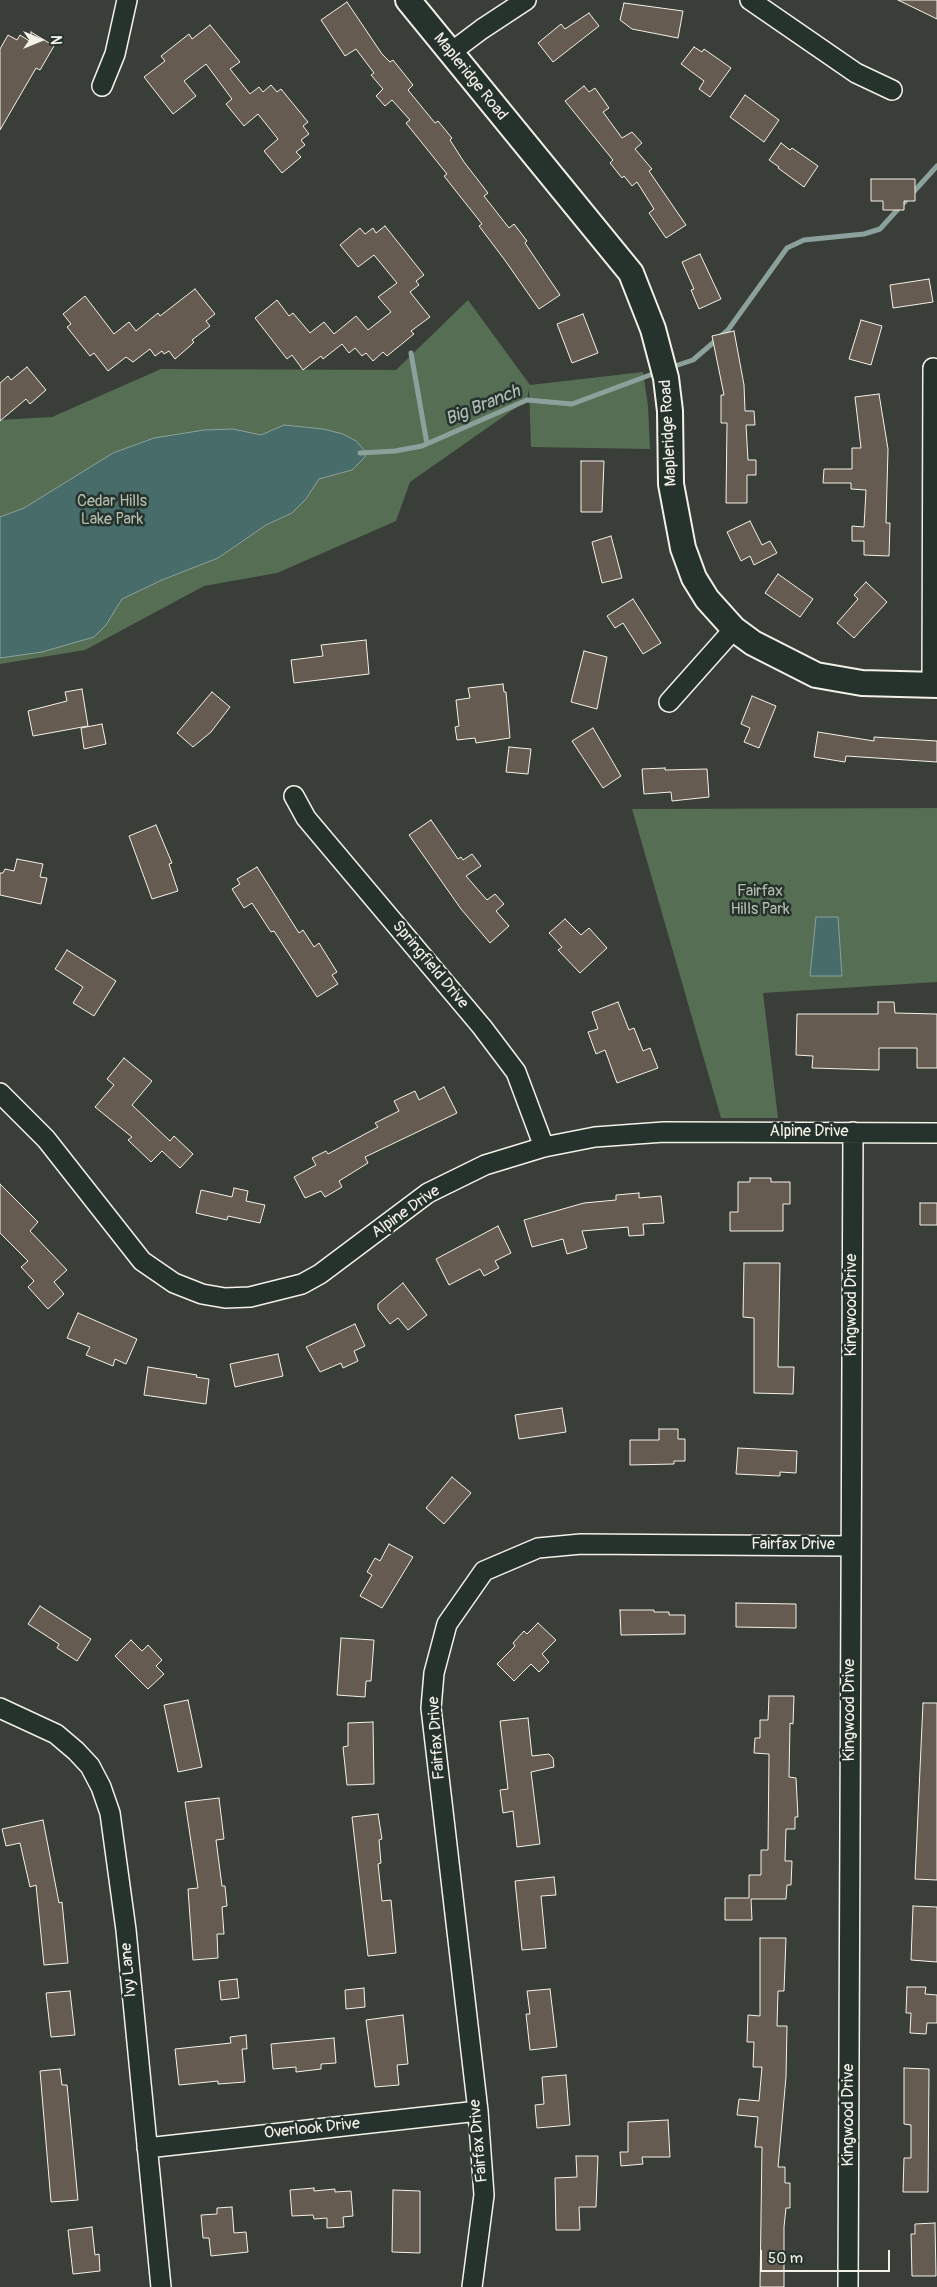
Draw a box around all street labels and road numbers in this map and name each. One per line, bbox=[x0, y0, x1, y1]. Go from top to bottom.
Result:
street label: Mapleridge Road bbox=[429, 29, 511, 125]
street label: Mapleridge Road bbox=[657, 379, 681, 487]
street label: Springfield Drive bbox=[388, 917, 472, 1013]
street label: Alpine Drive bbox=[769, 1122, 849, 1142]
street label: Alpine Drive bbox=[368, 1181, 444, 1243]
street label: Kingwood Drive bbox=[842, 1254, 862, 1356]
street label: Fairfax Drive bbox=[751, 1535, 835, 1555]
street label: Kingwood Drive bbox=[840, 1659, 860, 1761]
street label: Fairfax Drive bbox=[425, 1696, 449, 1780]
street label: Ivy Lane bbox=[117, 1942, 141, 1998]
street label: Kingwood Drive bbox=[839, 2064, 859, 2166]
street label: Fairfax Drive bbox=[466, 2099, 492, 2183]
street label: Overlook Drive bbox=[263, 2114, 361, 2144]

